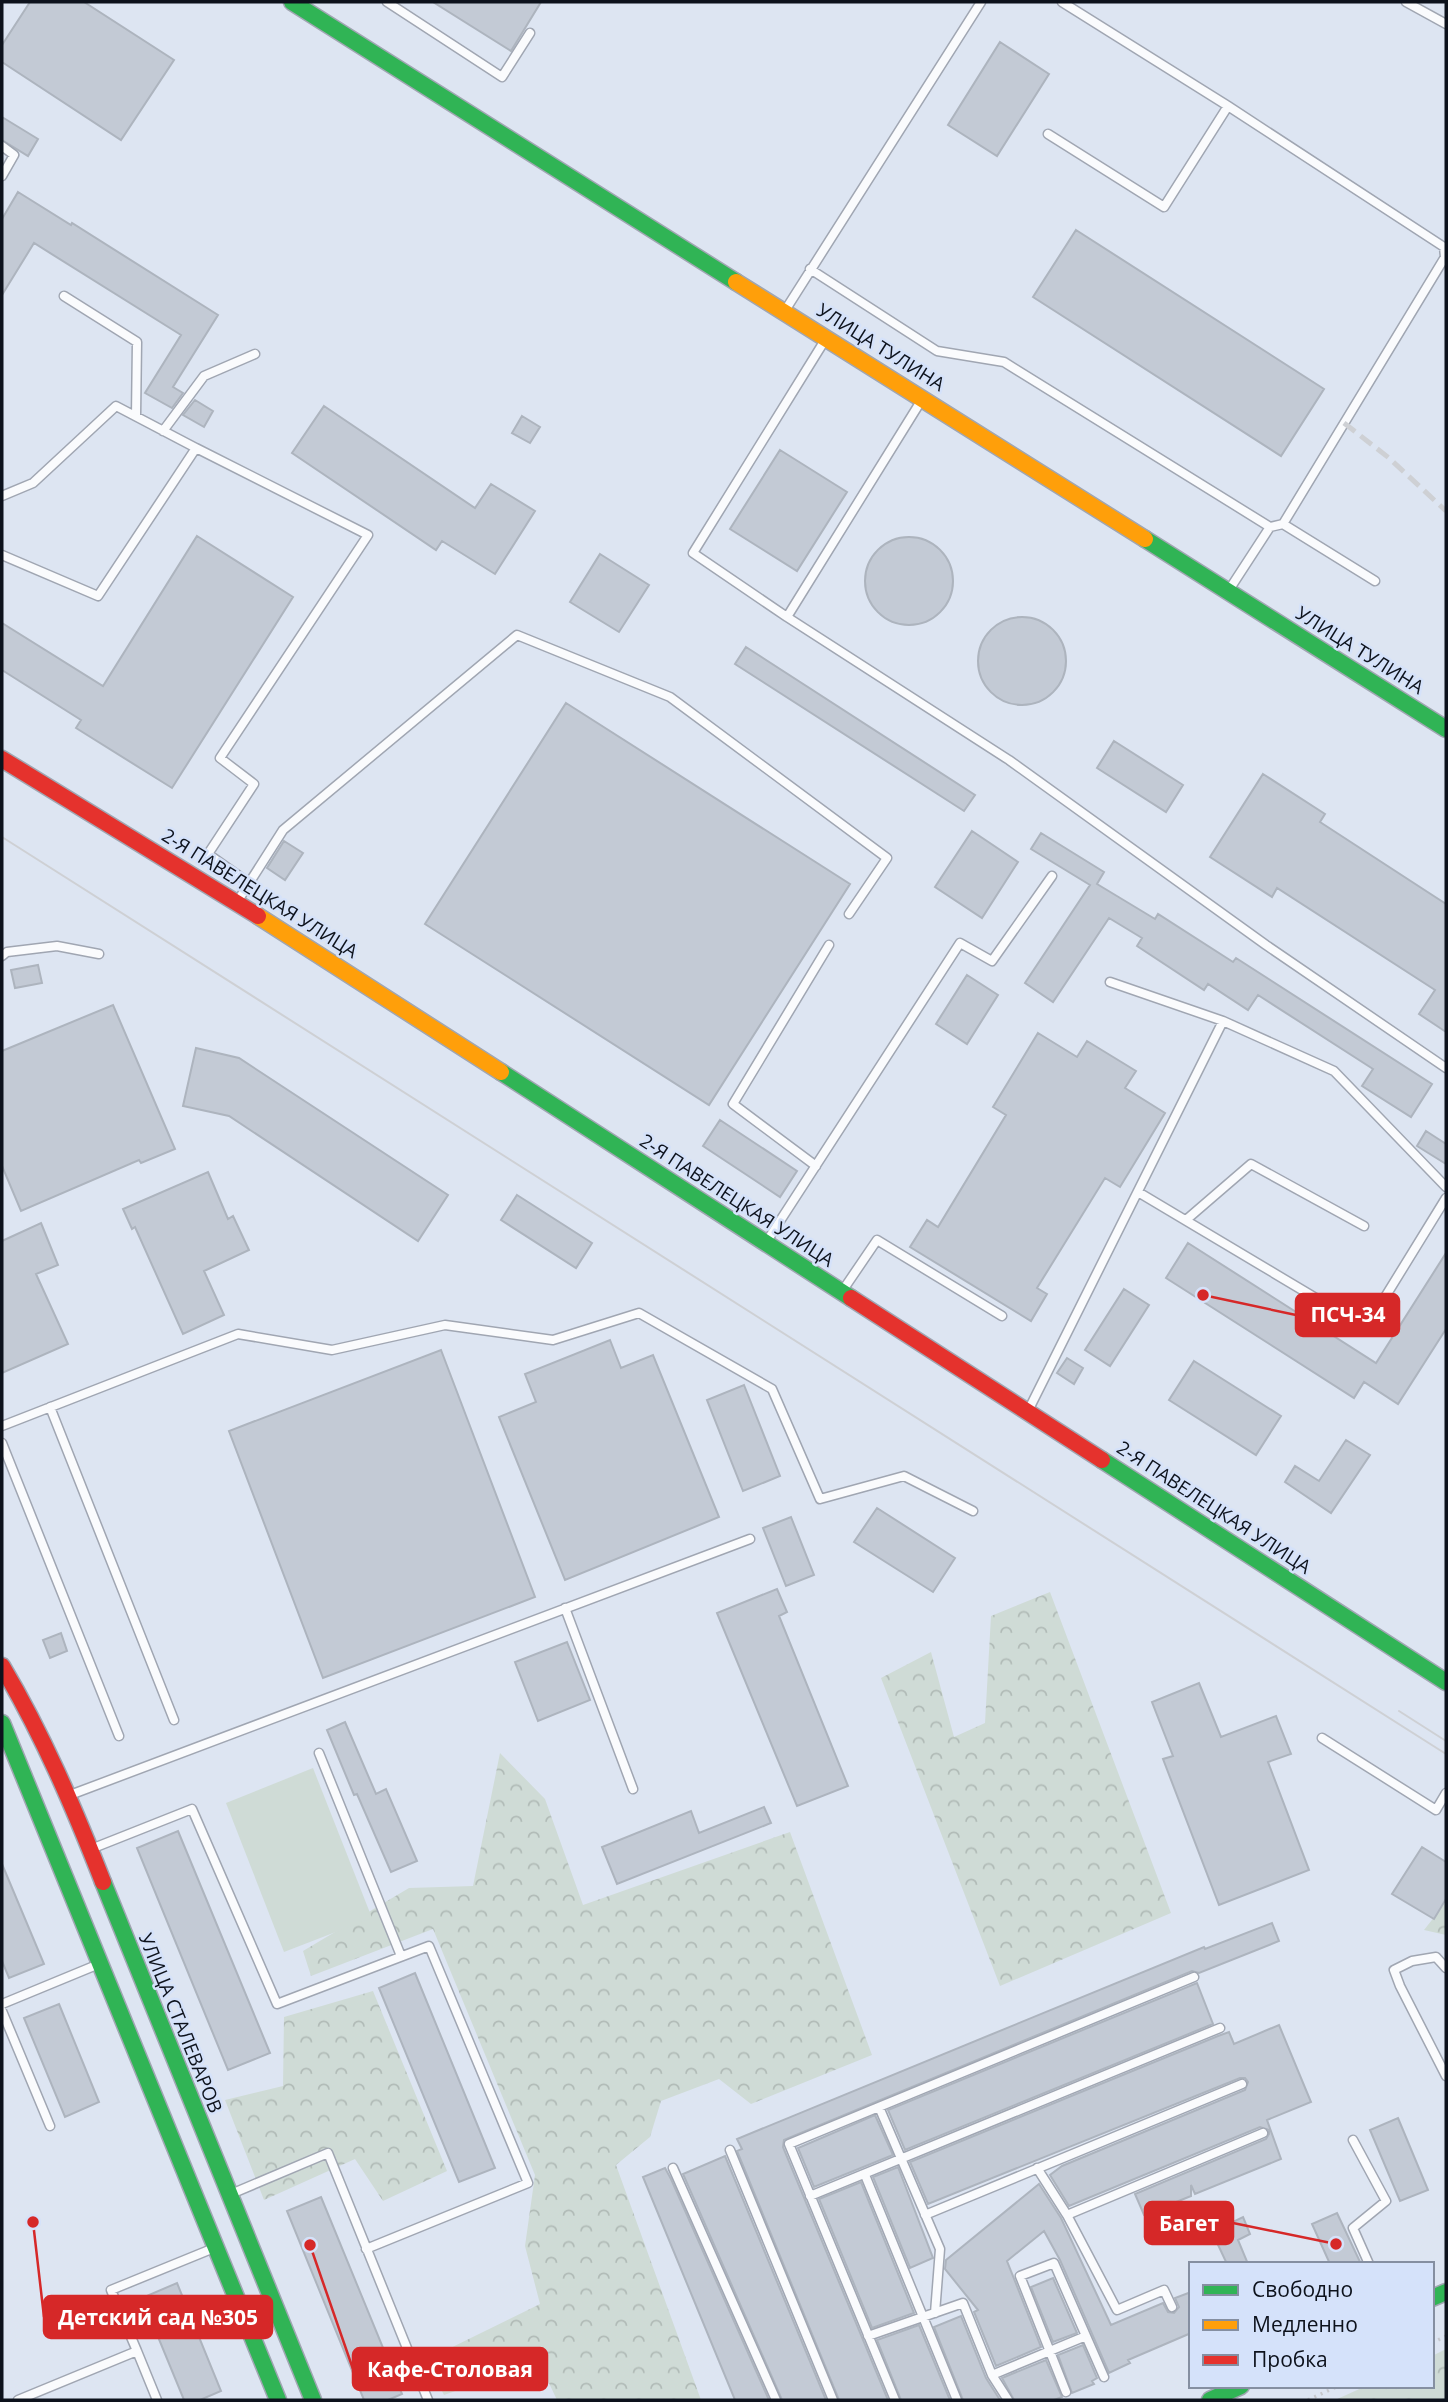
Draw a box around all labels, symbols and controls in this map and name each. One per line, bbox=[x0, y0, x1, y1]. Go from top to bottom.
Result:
street label: УЛИЦА ТУЛИНА bbox=[812, 297, 950, 397]
street label: УЛИЦА ТУЛИНА bbox=[1291, 600, 1429, 700]
street label: 2-Я ПАВЕЛЕЦКАЯ УЛИЦА bbox=[157, 822, 363, 964]
street label: 2-Я ПАВЕЛЕЦКАЯ УЛИЦА bbox=[635, 1127, 839, 1273]
callout: ПСЧ-34 bbox=[1296, 1294, 1399, 1336]
text: ПСЧ-34 bbox=[1310, 1300, 1386, 1328]
street label: 2-Я ПАВЕЛЕЦКАЯ УЛИЦА bbox=[1112, 1434, 1316, 1580]
street label: УЛИЦА СТАЛЕВАРОВ bbox=[133, 1929, 229, 2117]
callout: Багет bbox=[1145, 2202, 1233, 2244]
text: Багет bbox=[1159, 2209, 1219, 2237]
legend bbox=[1189, 2262, 1434, 2388]
text: Свободно bbox=[1252, 2275, 1353, 2303]
callout: Детский сад №305 bbox=[44, 2296, 272, 2338]
text: Детский сад №305 bbox=[58, 2303, 258, 2331]
text: Медленно bbox=[1252, 2310, 1358, 2338]
text: Пробка bbox=[1252, 2345, 1328, 2373]
callout: Кафе-Столовая bbox=[353, 2348, 547, 2390]
text: Кафе-Столовая bbox=[367, 2355, 533, 2383]

